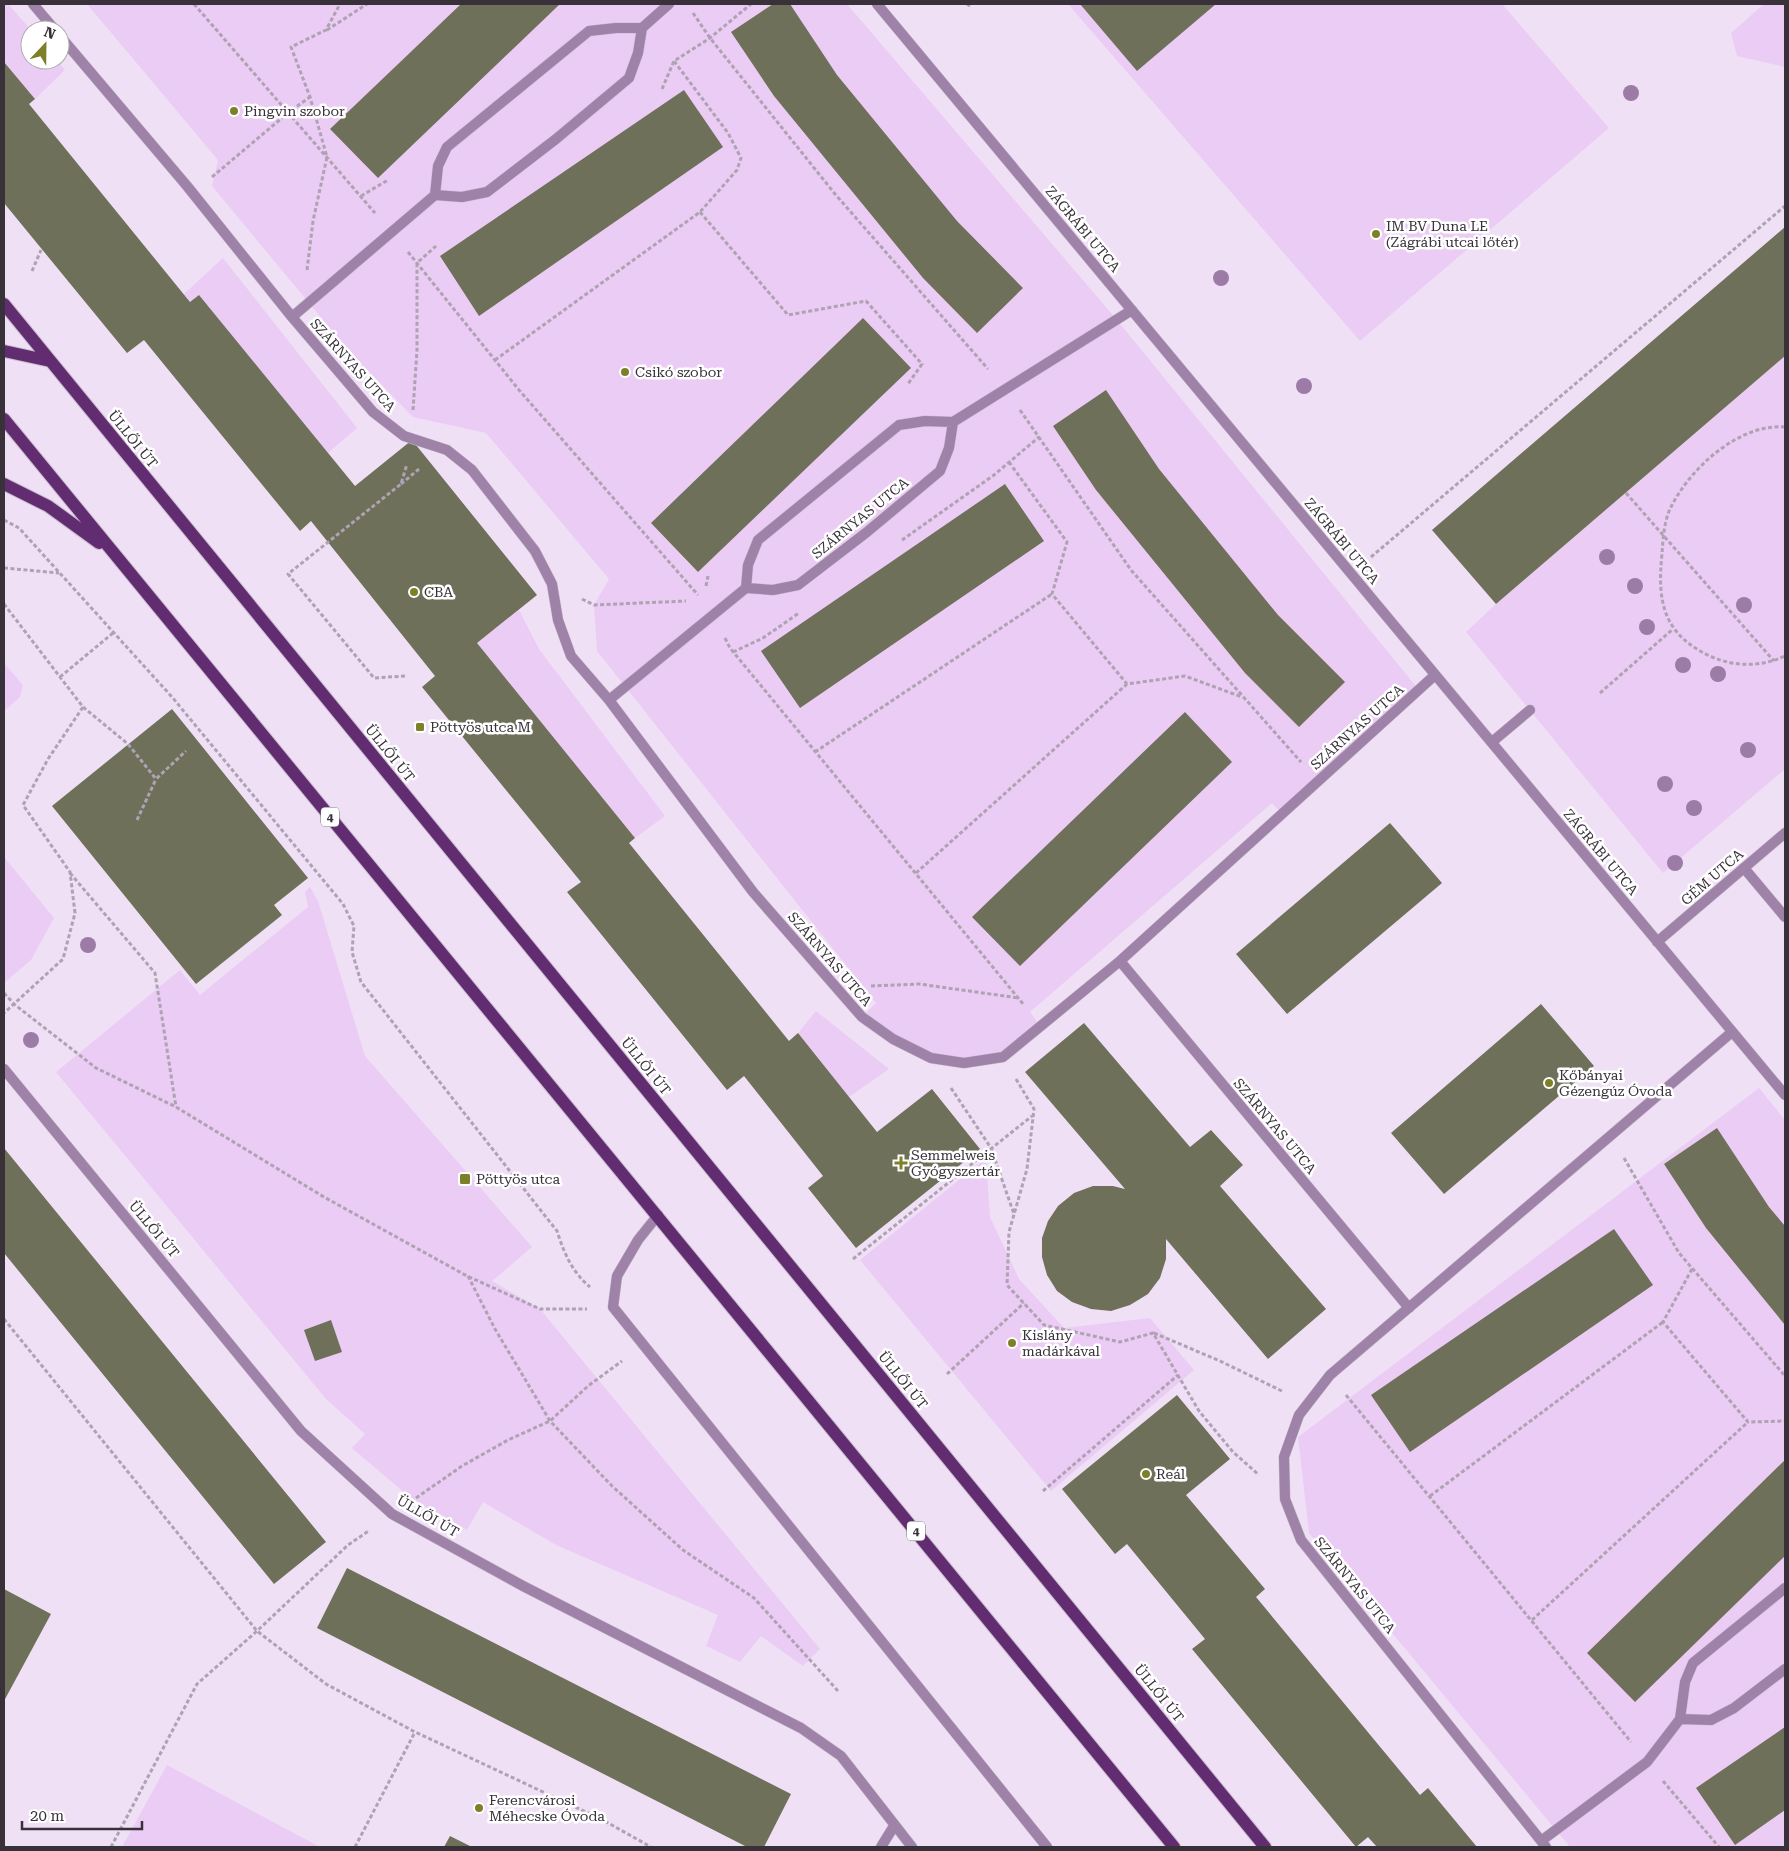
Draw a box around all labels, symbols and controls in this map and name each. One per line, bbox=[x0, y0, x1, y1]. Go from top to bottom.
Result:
north arrow bbox=[20, 20, 70, 70]
text: N bbox=[42, 24, 58, 42]
place label: Pingvin szobor bbox=[244, 103, 345, 119]
marker: Pingvin szobor bbox=[228, 105, 240, 117]
street label: ZÁGRÁBI UTCA bbox=[1042, 183, 1124, 275]
place label: IM BV Duna LE (Zágrábi utcai lőtér) bbox=[1386, 218, 1518, 250]
marker: IM BV Duna LE (Zágrábi utcai lőtér) bbox=[1370, 228, 1382, 240]
street label: SZÁRNYAS UTCA bbox=[307, 315, 399, 415]
place label: Csikó szobor bbox=[635, 364, 722, 380]
marker: Csikó szobor bbox=[619, 366, 631, 378]
street label: ÜLLŐI ÚT bbox=[105, 407, 161, 471]
street label: SZÁRNYAS UTCA bbox=[809, 474, 912, 562]
street label: ZÁGRÁBI UTCA bbox=[1301, 495, 1383, 587]
place label: CBA bbox=[424, 584, 453, 600]
marker: CBA bbox=[408, 586, 420, 598]
street label: SZÁRNYAS UTCA bbox=[1307, 681, 1407, 773]
place label: Pöttyös utca M bbox=[430, 719, 531, 735]
street label: ÜLLŐI ÚT bbox=[362, 721, 418, 785]
marker: Pöttyös utca M bbox=[414, 721, 426, 733]
street label: ZÁGRÁBI UTCA bbox=[1560, 806, 1642, 898]
road number: 4 bbox=[321, 808, 339, 826]
street label: GÉM UTCA bbox=[1678, 846, 1746, 908]
street label: SZÁRNYAS UTCA bbox=[785, 909, 875, 1009]
street label: ÜLLŐI ÚT bbox=[618, 1034, 674, 1098]
place label: Kőbányai Gézengúz Óvoda bbox=[1559, 1067, 1672, 1099]
street label: SZÁRNYAS UTCA bbox=[1231, 1075, 1320, 1177]
marker: Kőbányai Gézengúz Óvoda bbox=[1543, 1077, 1555, 1089]
place label: Semmelweis Gyógyszertár bbox=[911, 1147, 1000, 1179]
marker: Semmelweis Gyógyszertár bbox=[895, 1157, 907, 1169]
place label: Pöttyös utca bbox=[476, 1171, 560, 1187]
marker: Pöttyös utca bbox=[458, 1172, 472, 1186]
street label: ÜLLŐI ÚT bbox=[126, 1197, 182, 1261]
place label: Kislány madárkával bbox=[1022, 1327, 1101, 1359]
marker: Kislány madárkával bbox=[1006, 1337, 1018, 1349]
street label: ÜLLŐI ÚT bbox=[875, 1348, 931, 1412]
place label: Reál bbox=[1156, 1466, 1186, 1482]
marker: Reál bbox=[1140, 1468, 1152, 1480]
street label: ÜLLŐI ÚT bbox=[394, 1492, 462, 1540]
road number: 4 bbox=[907, 1522, 925, 1540]
street label: SZÁRNYAS UTCA bbox=[1311, 1534, 1399, 1637]
street label: ÜLLŐI ÚT bbox=[1131, 1661, 1187, 1725]
place label: Ferencvárosi Méhecske Óvoda bbox=[489, 1792, 605, 1824]
scale bar bbox=[22, 1798, 142, 1830]
marker: Ferencvárosi Méhecske Óvoda bbox=[473, 1802, 485, 1814]
text: 20 m bbox=[30, 1807, 65, 1825]

